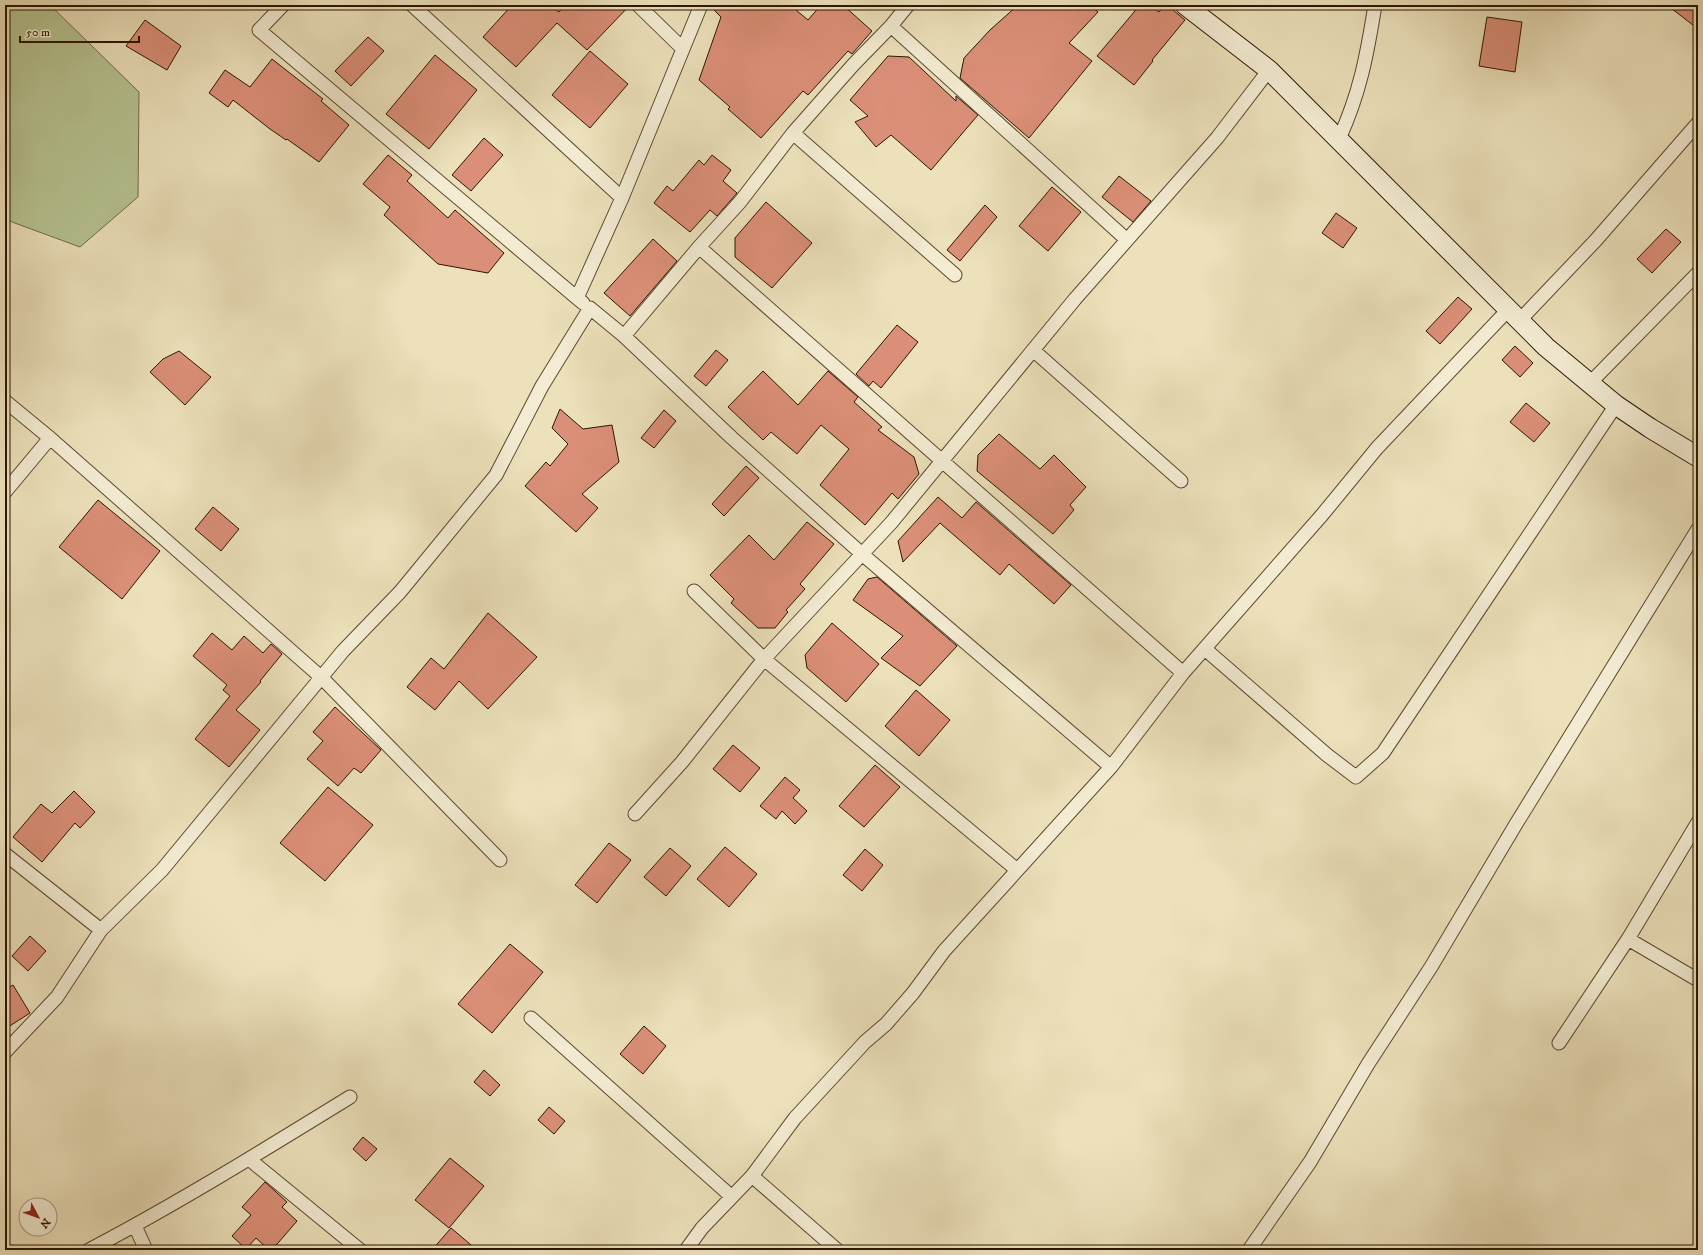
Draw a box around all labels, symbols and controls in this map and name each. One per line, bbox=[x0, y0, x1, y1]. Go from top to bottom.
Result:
scale bar bbox=[20, 18, 139, 44]
text: 50 m bbox=[26, 25, 50, 40]
north arrow bbox=[18, 1197, 58, 1237]
text: N bbox=[37, 1215, 53, 1231]

